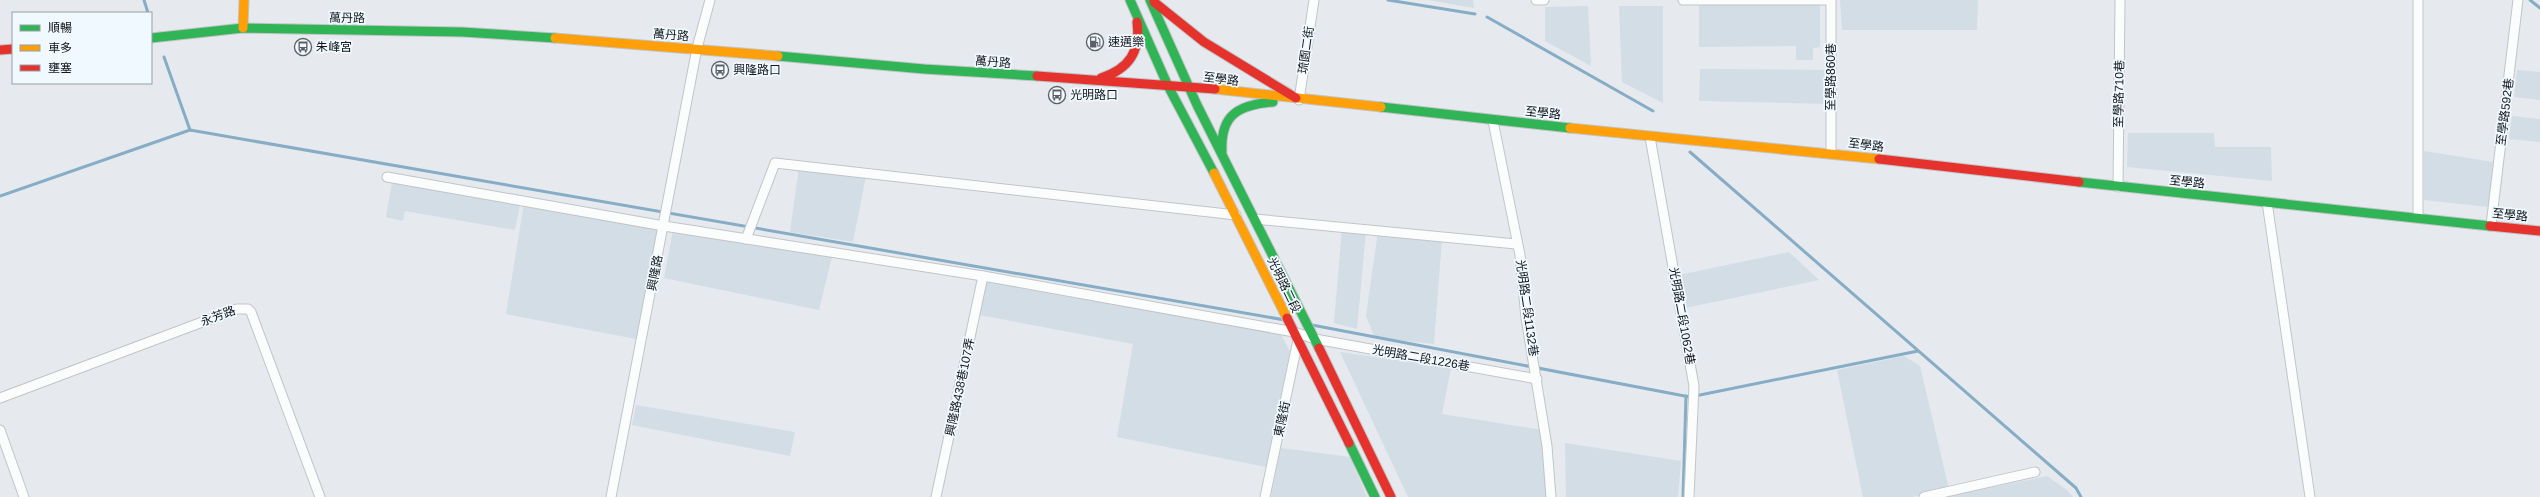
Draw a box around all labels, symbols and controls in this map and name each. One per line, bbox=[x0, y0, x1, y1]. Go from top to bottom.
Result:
street label: 萬丹路 bbox=[329, 11, 365, 25]
legend bbox=[12, 12, 152, 84]
text: 順暢 bbox=[48, 21, 72, 35]
street label: 琉園二街 bbox=[1296, 25, 1316, 75]
street label: 萬丹路 bbox=[653, 27, 689, 43]
fuel station icon: 速邁樂 bbox=[1085, 32, 1105, 52]
place label: 速邁樂 bbox=[1108, 35, 1144, 49]
bus stop icon: 朱峰宮 bbox=[293, 37, 313, 57]
place label: 朱峰宮 bbox=[316, 40, 352, 54]
text: 車多 bbox=[48, 41, 72, 55]
street label: 至學路860巷 bbox=[1824, 43, 1838, 111]
street label: 萬丹路 bbox=[975, 54, 1011, 70]
bus stop icon: 興隆路口 bbox=[710, 60, 730, 80]
street label: 至學路710巷 bbox=[2111, 60, 2127, 128]
text: 壅塞 bbox=[48, 61, 72, 75]
place label: 興隆路口 bbox=[733, 63, 781, 77]
street label: 至學路 bbox=[1202, 70, 1240, 88]
street label: 至學路592巷 bbox=[2494, 77, 2516, 147]
bus stop icon: 光明路口 bbox=[1047, 85, 1067, 105]
place label: 光明路口 bbox=[1070, 88, 1118, 102]
street label: 至學路 bbox=[1524, 104, 1562, 122]
street label: 至學路 bbox=[1847, 136, 1885, 154]
street label: 至學路 bbox=[2168, 173, 2206, 191]
street label: 至學路 bbox=[2491, 206, 2529, 224]
street label: 興隆路 bbox=[645, 254, 665, 292]
street label: 光明路二段 bbox=[1265, 255, 1303, 315]
street label: 光明路二段1132巷 bbox=[1513, 259, 1541, 357]
street label: 光明路二段1062巷 bbox=[1667, 266, 1697, 366]
street label: 永芳路 bbox=[199, 303, 237, 329]
street label: 興隆路438巷107弄 bbox=[943, 337, 977, 437]
street label: 光明路二段1226巷 bbox=[1371, 343, 1471, 373]
street label: 東隆街 bbox=[1271, 400, 1293, 438]

